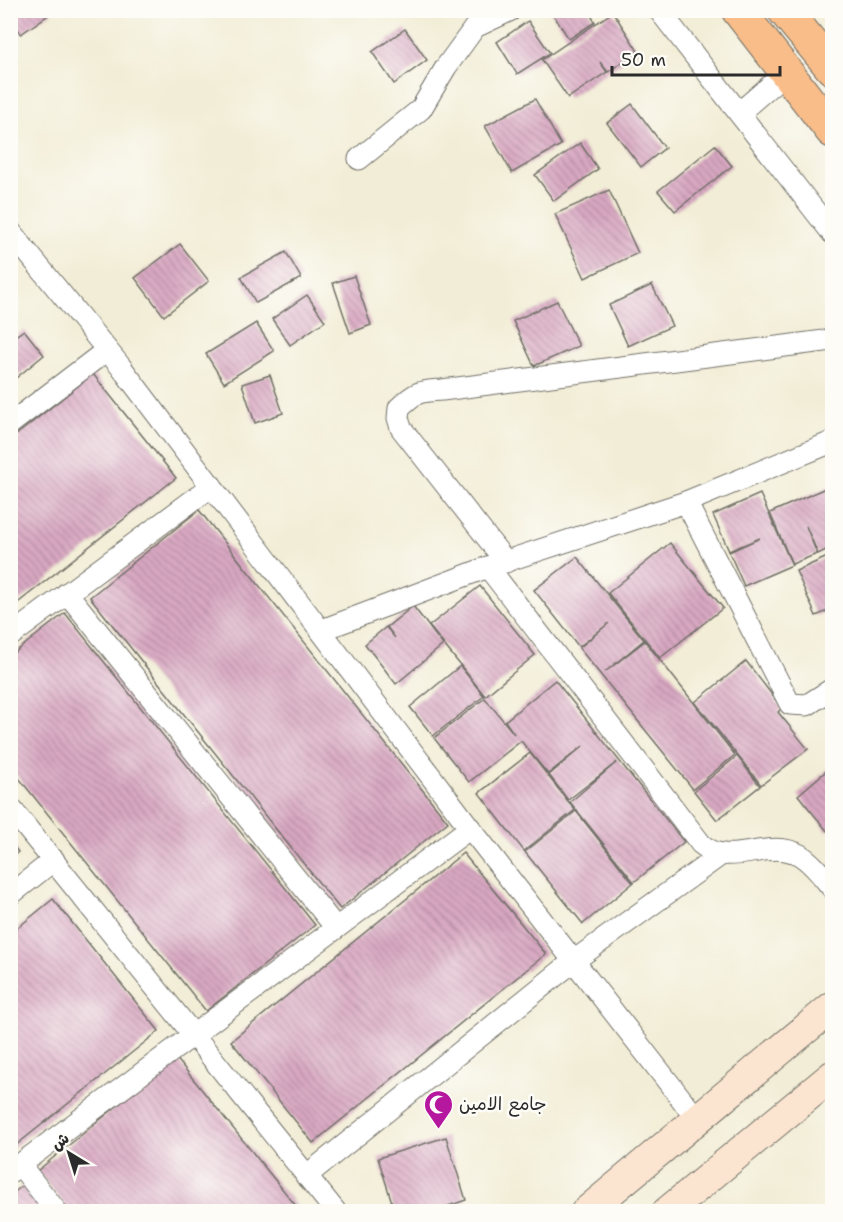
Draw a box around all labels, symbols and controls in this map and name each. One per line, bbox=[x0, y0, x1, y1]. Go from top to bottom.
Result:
scale bar bbox=[612, 39, 780, 77]
text: 50 m bbox=[621, 48, 666, 72]
mosque icon: جامع الامين bbox=[422, 1088, 454, 1130]
place label: جامع الامين bbox=[459, 1092, 547, 1117]
north arrow bbox=[39, 1123, 99, 1183]
text: ش bbox=[47, 1128, 73, 1155]

